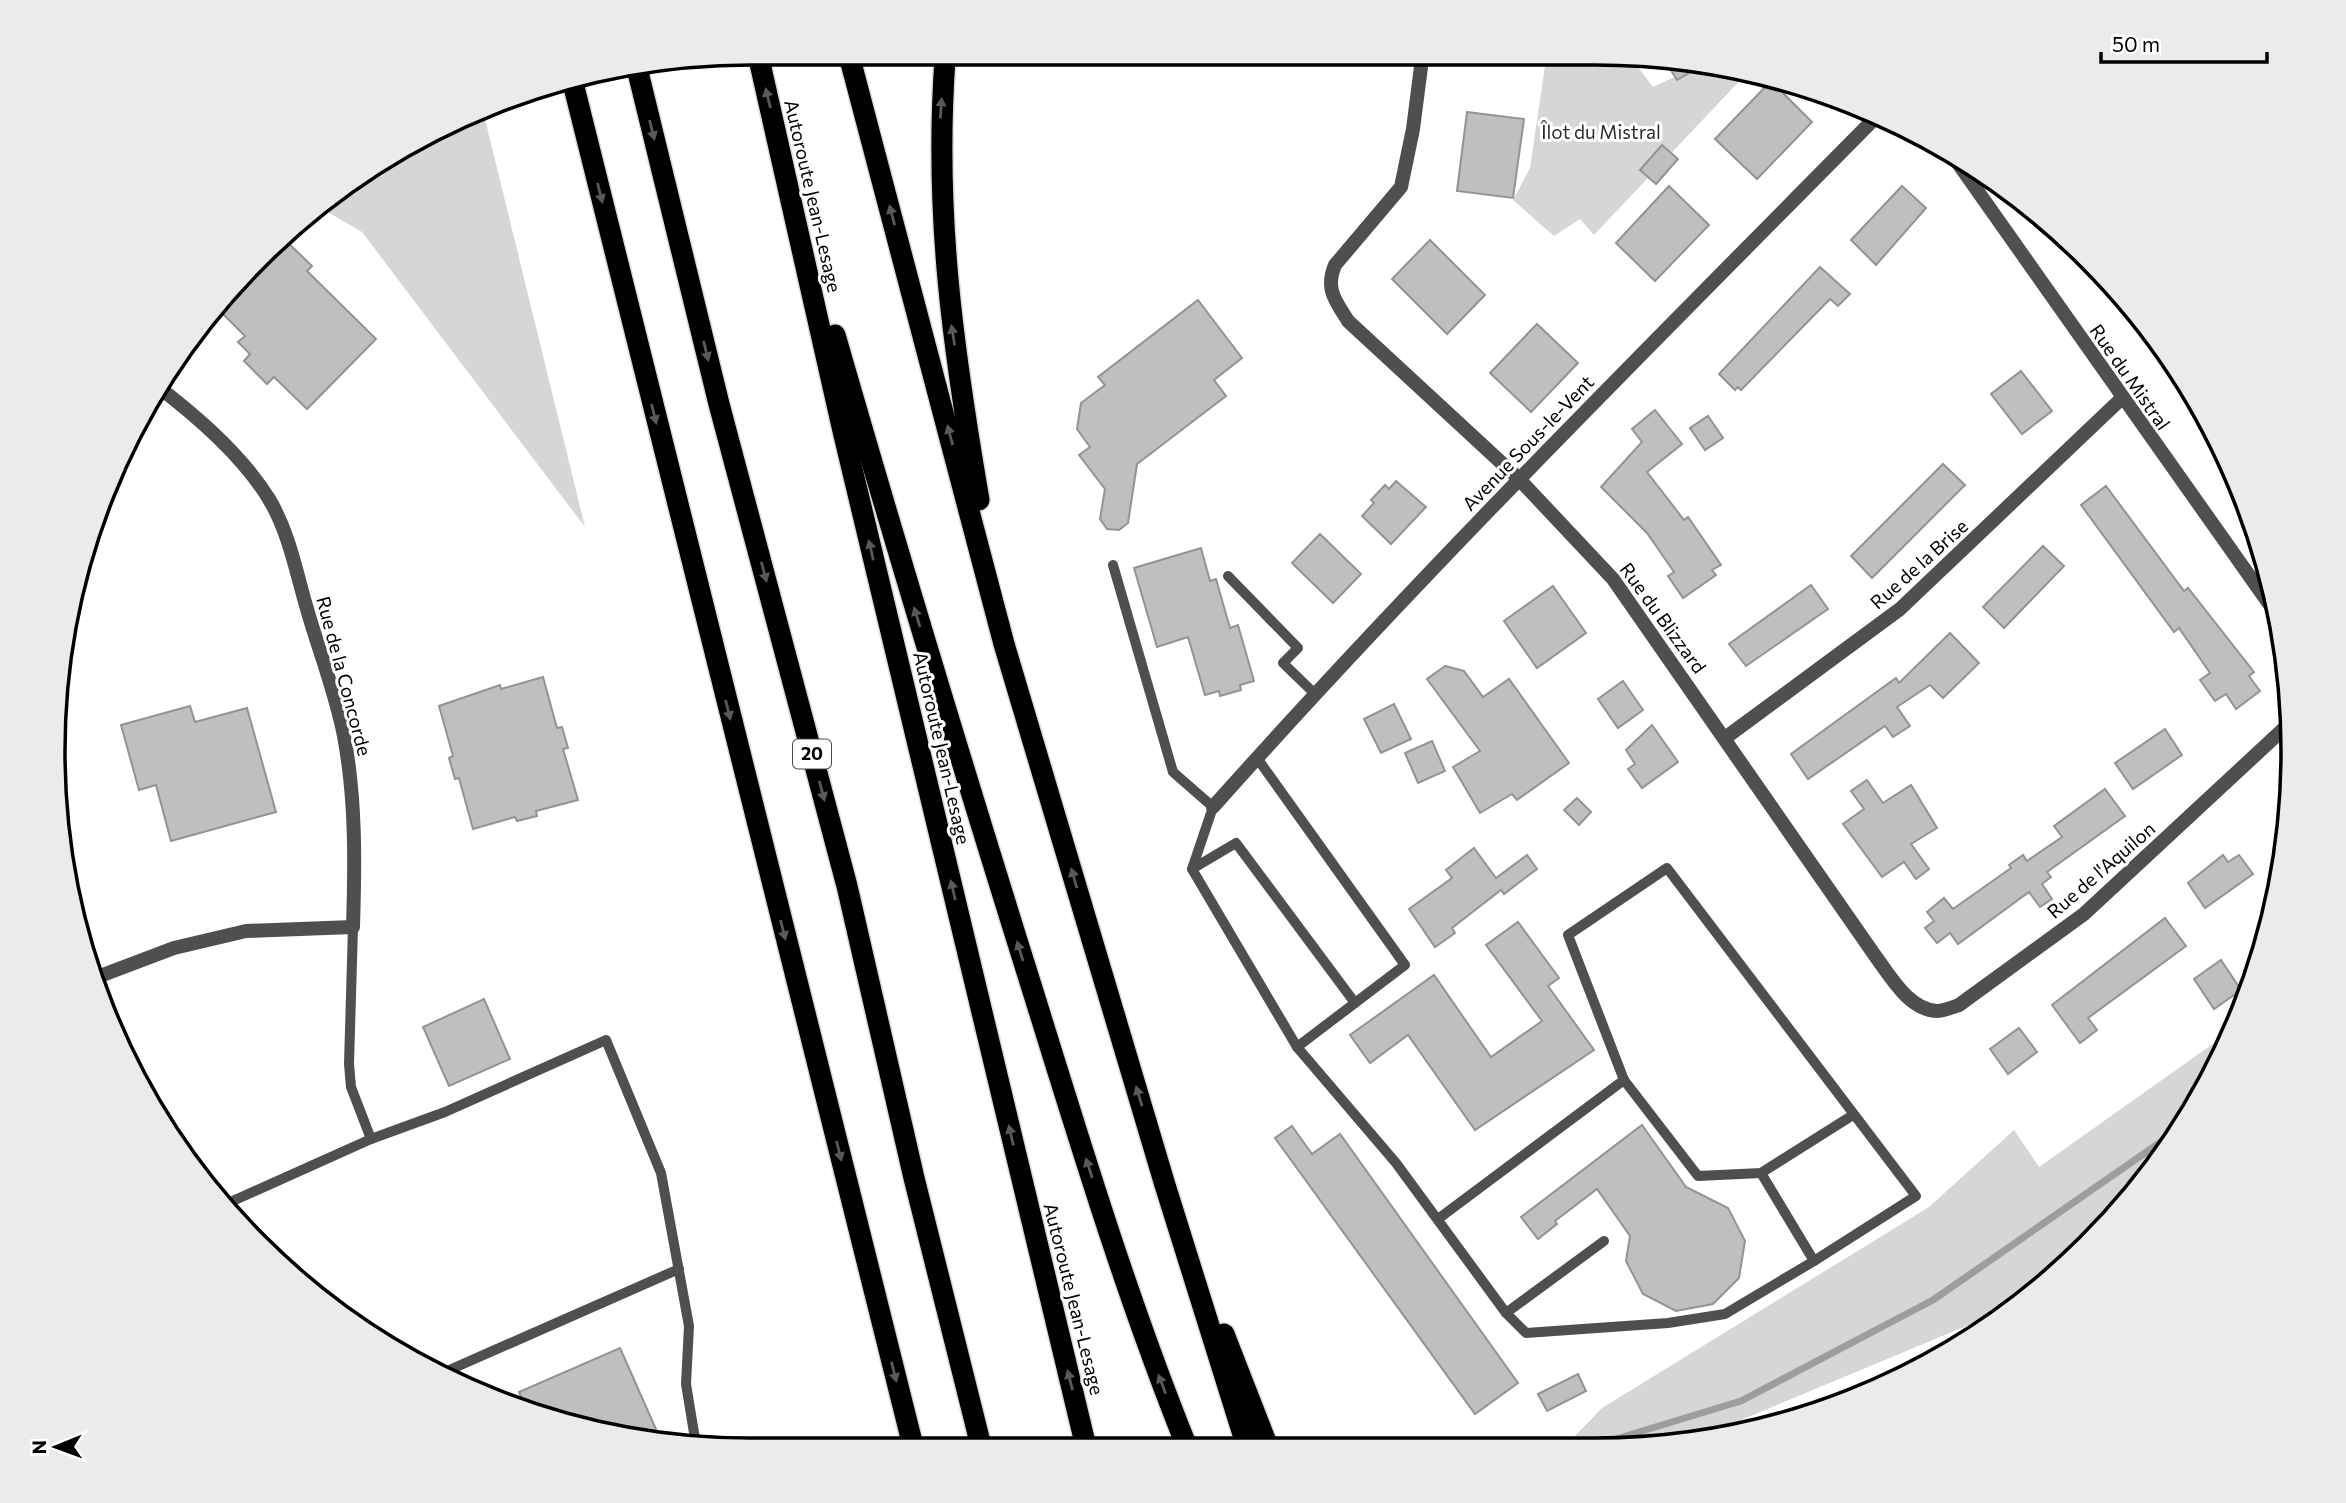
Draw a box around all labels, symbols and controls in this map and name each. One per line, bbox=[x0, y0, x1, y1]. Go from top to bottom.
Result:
scale bar bbox=[2101, 21, 2267, 65]
text: 50 m bbox=[2112, 31, 2160, 56]
one-way arrow bbox=[762, 87, 773, 109]
street label: Autoroute Jean-Lesage bbox=[780, 97, 847, 294]
one-way arrow bbox=[936, 97, 947, 119]
one-way arrow bbox=[647, 119, 658, 141]
park label: Îlot du Mistral bbox=[1540, 120, 1661, 143]
one-way arrow bbox=[595, 182, 606, 204]
one-way arrow bbox=[886, 204, 897, 226]
street label: Rue du Mistral bbox=[2085, 319, 2175, 434]
one-way arrow bbox=[947, 324, 958, 346]
one-way arrow bbox=[701, 340, 712, 362]
street label: Avenue Sous-le-Vent bbox=[1457, 370, 1598, 515]
one-way arrow bbox=[649, 403, 660, 425]
one-way arrow bbox=[944, 424, 955, 446]
street label: Rue de la Brise bbox=[1865, 514, 1972, 613]
one-way arrow bbox=[865, 539, 876, 561]
street label: Rue du Blizzard bbox=[1616, 558, 1711, 678]
one-way arrow bbox=[759, 561, 769, 582]
street label: Rue de la Concorde bbox=[312, 594, 377, 758]
one-way arrow bbox=[911, 606, 921, 627]
street label: Autoroute Jean-Lesage bbox=[909, 649, 976, 846]
one-way arrow bbox=[723, 699, 734, 721]
road number: 20 bbox=[793, 740, 831, 768]
one-way arrow bbox=[817, 781, 828, 803]
street label: Rue de l'Aquilon bbox=[2042, 816, 2159, 923]
one-way arrow bbox=[1068, 867, 1078, 888]
one-way arrow bbox=[947, 879, 958, 901]
one-way arrow bbox=[778, 920, 789, 942]
one-way arrow bbox=[1014, 940, 1025, 961]
one-way arrow bbox=[1133, 1086, 1143, 1107]
one-way arrow bbox=[1005, 1124, 1016, 1146]
one-way arrow bbox=[833, 1140, 844, 1162]
one-way arrow bbox=[1083, 1157, 1094, 1178]
street label: Autoroute Jean-Lesage bbox=[1039, 1200, 1109, 1397]
one-way arrow bbox=[889, 1361, 900, 1383]
one-way arrow bbox=[1064, 1369, 1075, 1391]
one-way arrow bbox=[1156, 1373, 1167, 1394]
north arrow bbox=[21, 1412, 91, 1482]
text: N bbox=[27, 1440, 50, 1455]

